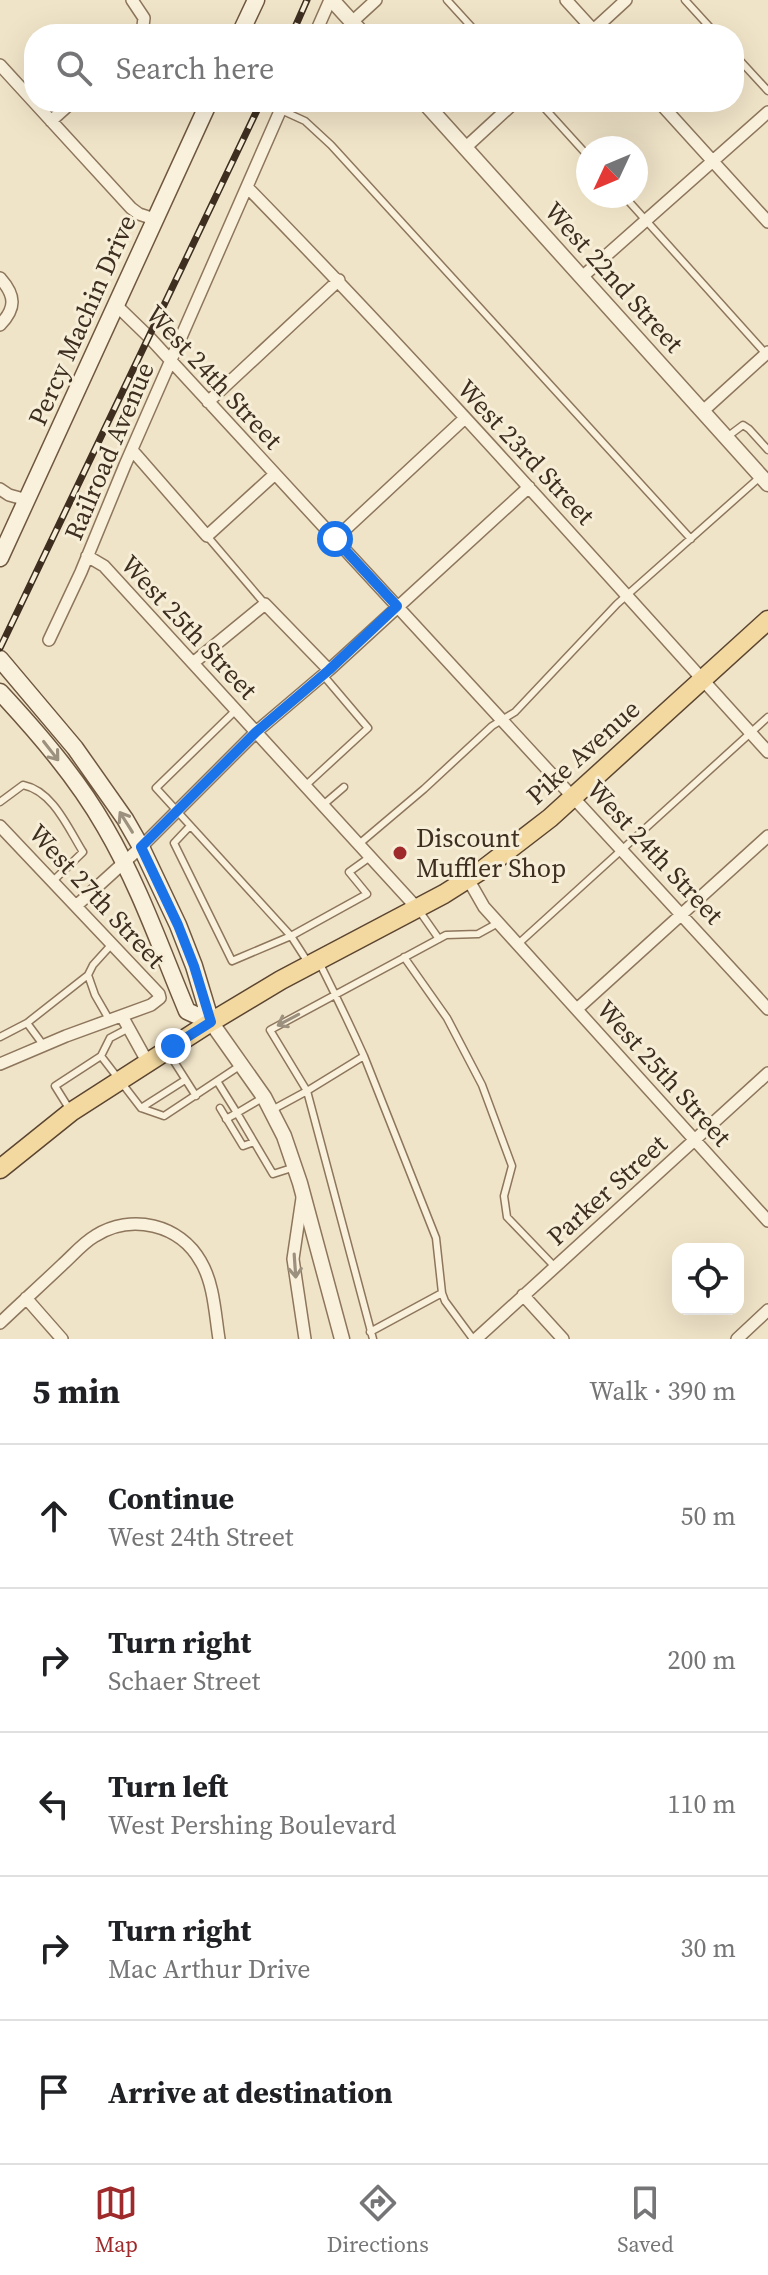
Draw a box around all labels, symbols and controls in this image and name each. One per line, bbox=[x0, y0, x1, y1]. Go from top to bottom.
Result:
search box bbox=[24, 24, 744, 112]
icon: search bbox=[52, 46, 96, 90]
text: Search here bbox=[116, 48, 274, 89]
north arrow bbox=[576, 136, 648, 208]
street label: West 22nd Street bbox=[536, 194, 692, 361]
street label: Percy Machin Drive bbox=[19, 209, 145, 431]
street label: West 24th Street bbox=[138, 297, 291, 458]
street label: Railroad Avenue bbox=[55, 356, 163, 546]
street label: West 23rd Street bbox=[449, 371, 603, 533]
route start bbox=[317, 521, 353, 557]
street label: West 25th Street bbox=[113, 547, 266, 708]
street label: Pike Avenue bbox=[518, 691, 648, 813]
one-way arrow bbox=[42, 740, 60, 761]
street label: West 24th Street bbox=[579, 772, 732, 933]
one-way arrow bbox=[117, 811, 133, 834]
street label: West 27th Street bbox=[21, 816, 174, 977]
place label: Discount Muffler Shop bbox=[416, 820, 566, 886]
marker: Discount Muffler Shop bbox=[391, 844, 409, 862]
street label: West 25th Street bbox=[589, 992, 740, 1154]
one-way arrow bbox=[276, 1013, 300, 1028]
route end bbox=[155, 1028, 191, 1064]
street label: Parker Street bbox=[539, 1126, 675, 1254]
map controls bbox=[672, 1243, 744, 1315]
button: locate bbox=[672, 1243, 744, 1315]
one-way arrow bbox=[288, 1252, 303, 1279]
text: 5 min bbox=[32, 1368, 120, 1414]
text: Walk · 390 m bbox=[589, 1373, 736, 1409]
text: Continue bbox=[108, 1478, 234, 1519]
icon: ahead bbox=[32, 1494, 76, 1538]
text: 50 m bbox=[681, 1498, 736, 1534]
text: West 24th Street bbox=[108, 1519, 294, 1555]
text: Turn right bbox=[108, 1622, 251, 1663]
icon: right bbox=[32, 1638, 76, 1682]
text: 200 m bbox=[668, 1642, 736, 1678]
text: Schaer Street bbox=[108, 1663, 260, 1699]
text: Turn left bbox=[108, 1766, 228, 1807]
icon: left bbox=[32, 1782, 76, 1826]
text: 110 m bbox=[668, 1786, 736, 1822]
text: West Pershing Boulevard bbox=[108, 1807, 396, 1843]
text: Turn right bbox=[108, 1910, 251, 1951]
icon: right bbox=[32, 1926, 76, 1970]
text: 30 m bbox=[681, 1930, 736, 1966]
text: Mac Arthur Drive bbox=[108, 1951, 311, 1987]
icon: arrive bbox=[32, 2070, 76, 2114]
text: Arrive at destination bbox=[108, 2072, 393, 2113]
tab: Map bbox=[94, 2181, 138, 2259]
tab: Directions bbox=[327, 2181, 429, 2259]
tab: Saved bbox=[617, 2181, 674, 2259]

